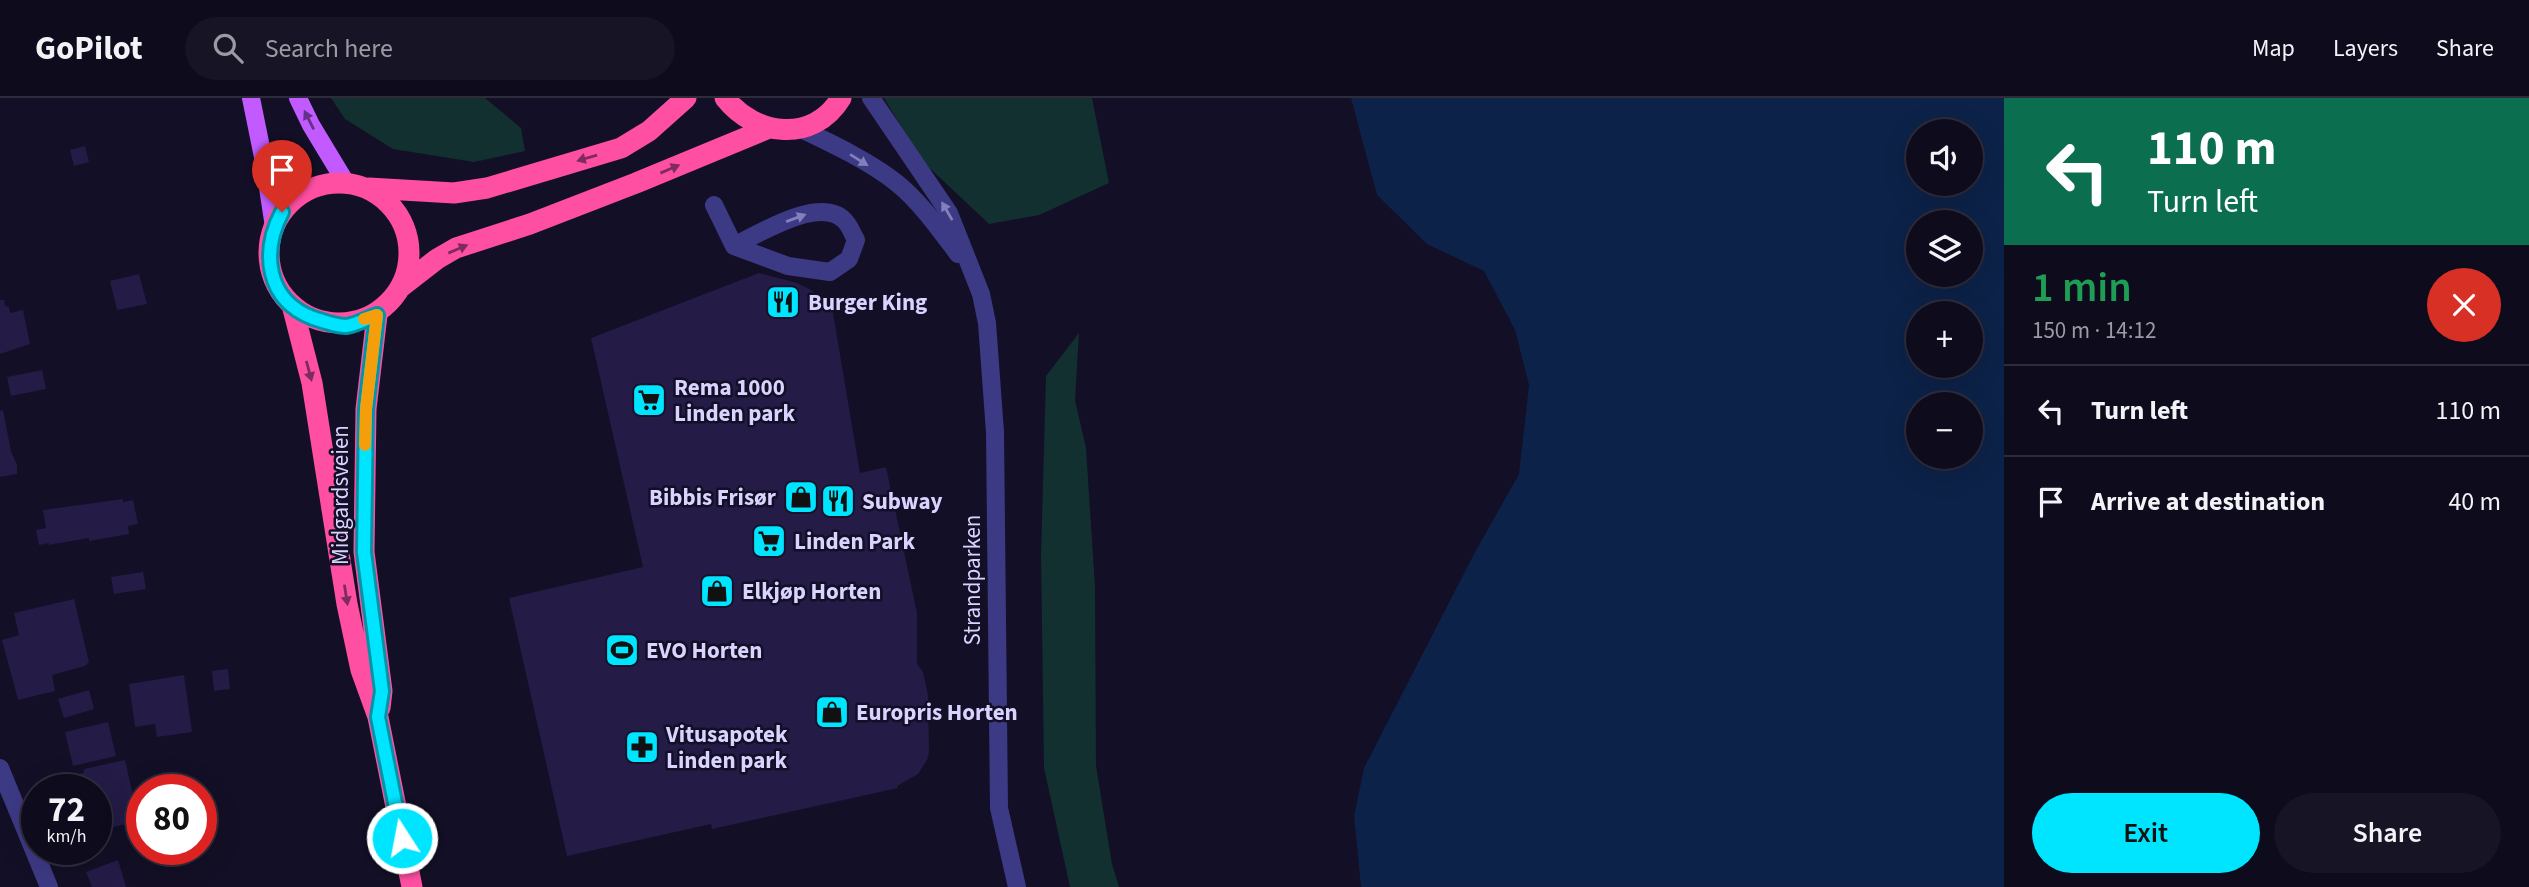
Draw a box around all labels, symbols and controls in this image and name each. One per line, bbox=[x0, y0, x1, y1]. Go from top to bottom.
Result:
search box bbox=[185, 17, 675, 80]
text: GoPilot bbox=[35, 25, 143, 72]
icon: search bbox=[209, 29, 247, 67]
text: Search here bbox=[265, 30, 393, 67]
text: Map bbox=[2252, 31, 2295, 66]
text: Layers bbox=[2333, 31, 2398, 66]
text: Share bbox=[2436, 31, 2494, 66]
one-way arrow bbox=[303, 110, 314, 130]
text: 110 m bbox=[2147, 114, 2276, 184]
map controls bbox=[1906, 119, 1983, 469]
button: sound bbox=[1906, 119, 1983, 196]
icon: left bbox=[2032, 126, 2123, 217]
pin bbox=[252, 140, 312, 212]
icon: arrive bbox=[263, 151, 301, 189]
one-way arrow bbox=[577, 154, 598, 164]
one-way arrow bbox=[850, 154, 869, 167]
one-way arrow bbox=[660, 163, 681, 174]
text: Turn left bbox=[2147, 179, 2258, 225]
one-way arrow bbox=[940, 201, 953, 220]
button: layers bbox=[1906, 210, 1983, 287]
one-way arrow bbox=[786, 212, 807, 223]
one-way arrow bbox=[447, 243, 468, 254]
text: 1 min bbox=[2032, 258, 2132, 318]
button: close bbox=[2427, 268, 2501, 342]
restaurant icon: Burger King bbox=[764, 283, 802, 321]
place label: Burger King bbox=[808, 286, 927, 319]
button: + bbox=[1906, 301, 1983, 378]
text: 150 m · 14:12 bbox=[2032, 314, 2156, 347]
one-way arrow bbox=[304, 360, 315, 382]
place label: Rema 1000 Linden park bbox=[674, 371, 795, 430]
supermarket icon: Rema 1000 Linden park bbox=[630, 381, 668, 419]
button: − bbox=[1906, 392, 1983, 469]
icon: left bbox=[2032, 392, 2070, 430]
text: Turn left bbox=[2091, 392, 2188, 429]
text: 110 m bbox=[2435, 392, 2501, 429]
street label: Midgardsveien bbox=[324, 425, 357, 565]
shop icon: Bibbis Frisør bbox=[782, 478, 820, 516]
place label: Bibbis Frisør bbox=[649, 481, 777, 514]
restaurant icon: Subway bbox=[819, 482, 857, 520]
icon: arrive bbox=[2032, 483, 2070, 521]
text: Arrive at destination bbox=[2091, 483, 2325, 520]
text: 40 m bbox=[2448, 483, 2501, 520]
place label: Subway bbox=[862, 485, 943, 518]
street label: Strandparken bbox=[956, 515, 989, 645]
supermarket icon: Linden Park bbox=[750, 522, 788, 560]
place label: Linden Park bbox=[794, 525, 915, 558]
shop icon: Elkjøp Horten bbox=[698, 572, 736, 610]
place label: Elkjøp Horten bbox=[742, 575, 881, 608]
one-way arrow bbox=[341, 585, 352, 607]
sports icon: EVO Horten bbox=[603, 631, 641, 669]
place label: EVO Horten bbox=[646, 634, 762, 667]
shop icon: Europris Horten bbox=[813, 693, 851, 731]
place label: Europris Horten bbox=[856, 696, 1018, 729]
place label: Vitusapotek Linden park bbox=[665, 718, 788, 777]
pharmacy icon: Vitusapotek Linden park bbox=[623, 728, 661, 766]
speed limit sign: 80 bbox=[126, 774, 217, 865]
text: 72 bbox=[48, 785, 85, 835]
button: Exit bbox=[2032, 793, 2260, 873]
button: Share bbox=[2274, 793, 2501, 873]
position arrow bbox=[365, 801, 439, 875]
text: km/h bbox=[47, 824, 86, 849]

